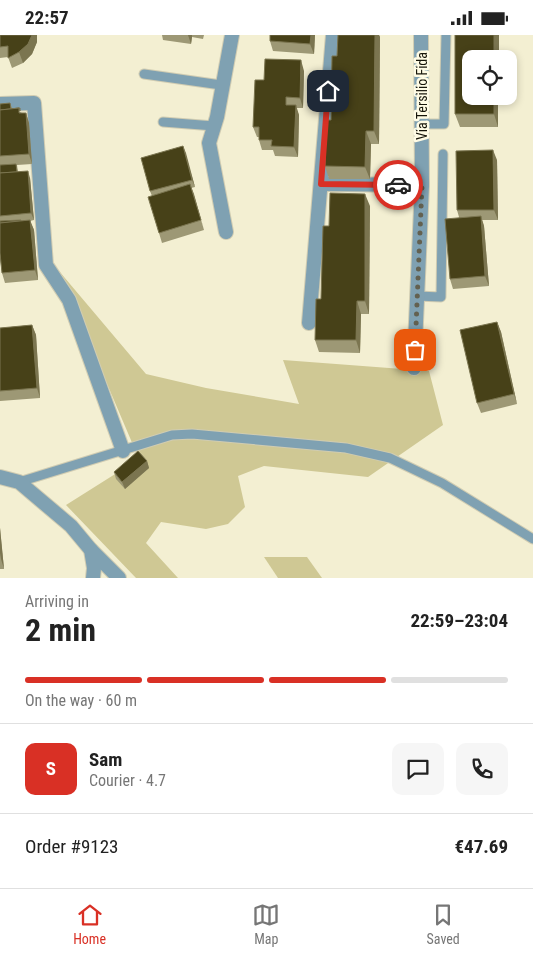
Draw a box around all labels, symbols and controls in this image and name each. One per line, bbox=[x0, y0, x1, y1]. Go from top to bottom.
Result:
text: 22:57 bbox=[25, 6, 69, 29]
map controls bbox=[462, 50, 517, 105]
button: locate bbox=[462, 50, 517, 105]
street label: Via Tersilio Fida bbox=[414, 52, 430, 140]
pin bbox=[307, 70, 349, 112]
icon: home bbox=[314, 77, 342, 105]
courier bbox=[373, 160, 423, 210]
icon: car bbox=[384, 171, 412, 199]
pin bbox=[394, 329, 436, 371]
icon: bag bbox=[401, 336, 429, 364]
text: Arriving in bbox=[25, 592, 89, 611]
text: 22:59–23:04 bbox=[410, 609, 508, 632]
text: 2 min bbox=[25, 611, 96, 649]
text: On the way · 60 m bbox=[25, 691, 137, 710]
button: chat bbox=[392, 743, 444, 795]
button: phone bbox=[456, 743, 508, 795]
text: Sam bbox=[89, 748, 122, 771]
text: S bbox=[46, 757, 56, 780]
text: Courier · 4.7 bbox=[89, 771, 166, 790]
text: Order #9123 bbox=[25, 835, 118, 858]
text: €47.69 bbox=[454, 835, 508, 858]
tab: Home bbox=[73, 901, 106, 947]
tab: Map bbox=[252, 901, 280, 947]
tab: Saved bbox=[427, 901, 460, 947]

